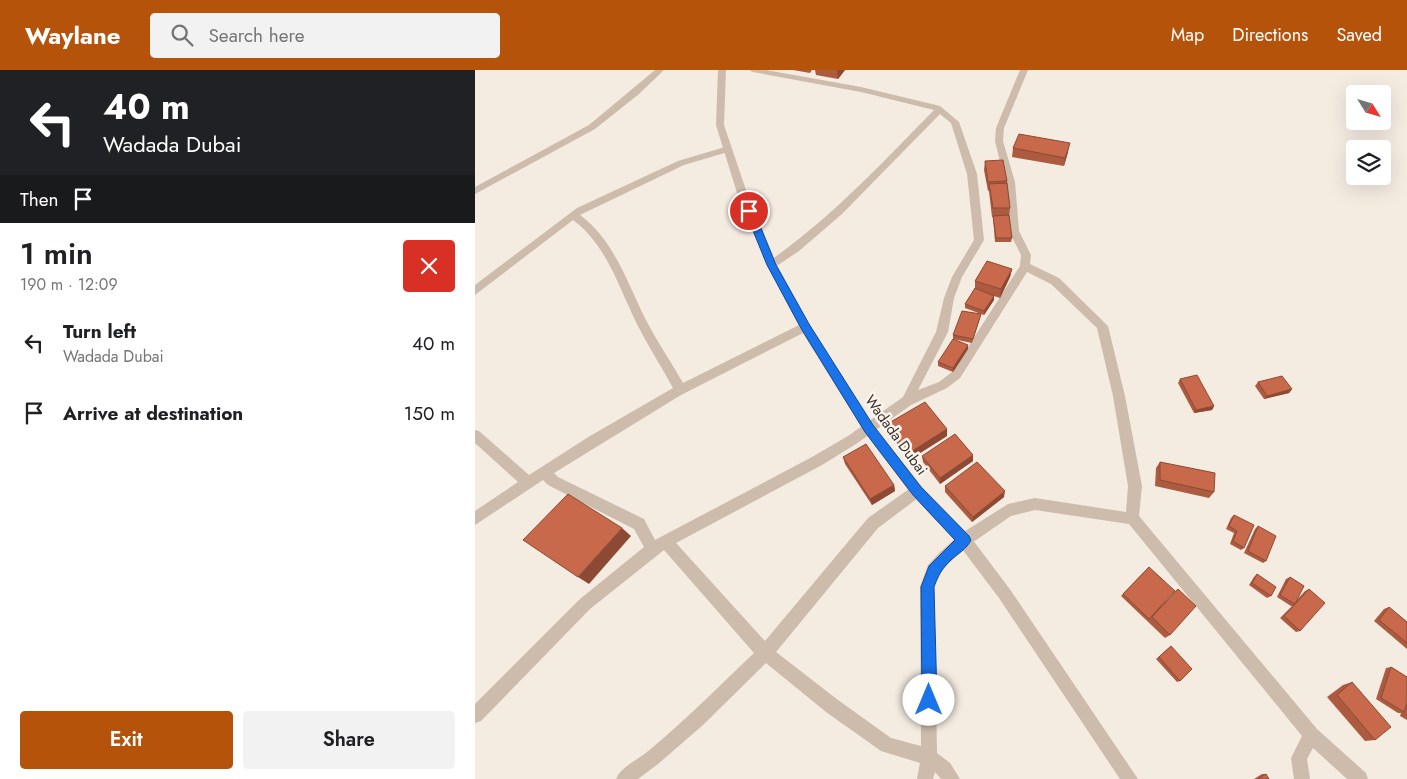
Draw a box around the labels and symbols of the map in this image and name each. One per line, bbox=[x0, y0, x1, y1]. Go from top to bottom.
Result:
north arrow bbox=[1346, 85, 1391, 130]
pin bbox=[728, 190, 770, 232]
street label: Wadada Dubai bbox=[859, 390, 933, 480]
position arrow bbox=[902, 673, 954, 725]

